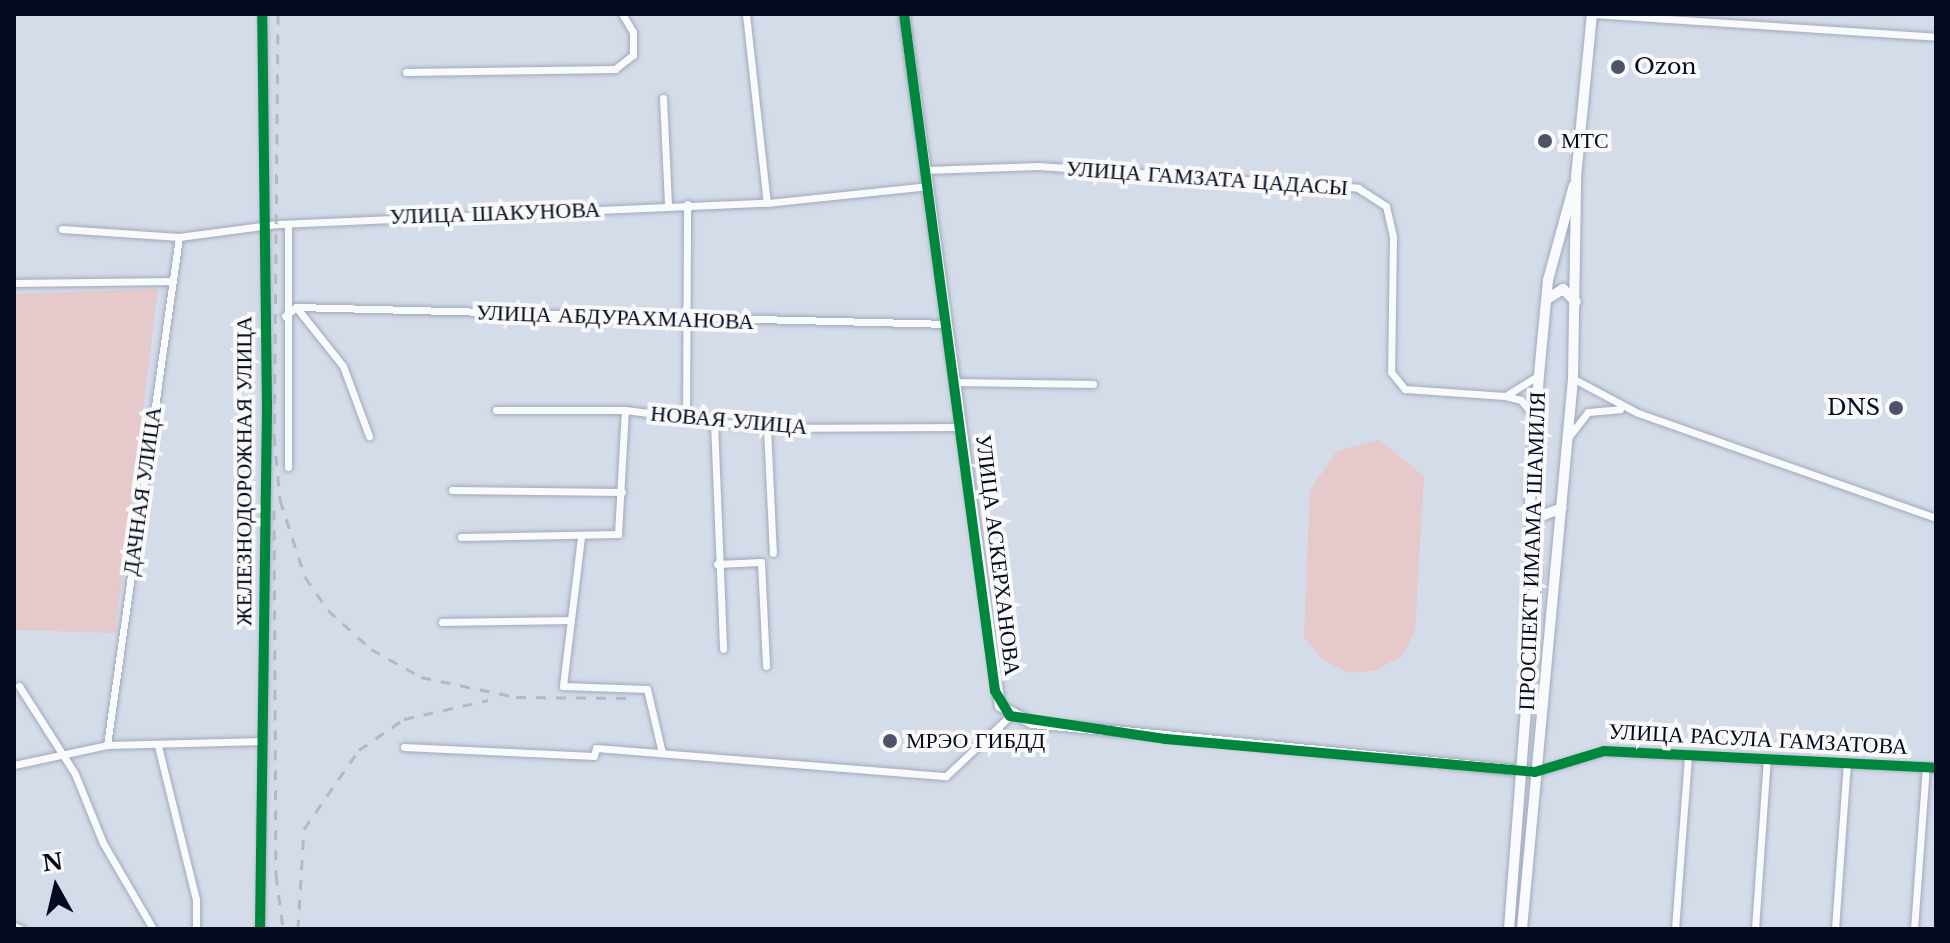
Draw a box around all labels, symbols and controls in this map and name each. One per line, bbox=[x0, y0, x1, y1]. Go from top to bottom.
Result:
place label: Ozon bbox=[1634, 54, 1696, 80]
marker: Ozon bbox=[1609, 58, 1627, 76]
place label: МТС bbox=[1561, 128, 1609, 154]
marker: МТС bbox=[1536, 132, 1554, 150]
street label: УЛИЦА ГАМЗАТА ЦАДАСЫ bbox=[1065, 155, 1349, 201]
street label: УЛИЦА ШАКУНОВА bbox=[389, 196, 601, 230]
street label: УЛИЦА АБДУРАХМАНОВА bbox=[476, 299, 754, 335]
street label: ЖЕЛЕЗНОДОРОЖНАЯ УЛИЦА bbox=[231, 316, 257, 626]
street label: ПРОСПЕКТ ИМАМА ШАМИЛЯ bbox=[1513, 391, 1551, 711]
place label: DNS bbox=[1827, 395, 1880, 421]
marker: DNS bbox=[1887, 399, 1905, 417]
street label: НОВАЯ УЛИЦА bbox=[649, 400, 809, 440]
street label: ДАЧНАЯ УЛИЦА bbox=[117, 405, 167, 577]
street label: УЛИЦА АСКЕРХАНОВА bbox=[970, 433, 1026, 677]
street label: УЛИЦА РАСУЛА ГАМЗАТОВА bbox=[1608, 718, 1908, 760]
place label: МРЭО ГИБДД bbox=[906, 728, 1045, 754]
marker: МРЭО ГИБДД bbox=[881, 732, 899, 750]
north arrow bbox=[16, 847, 96, 927]
text: N bbox=[40, 848, 65, 878]

